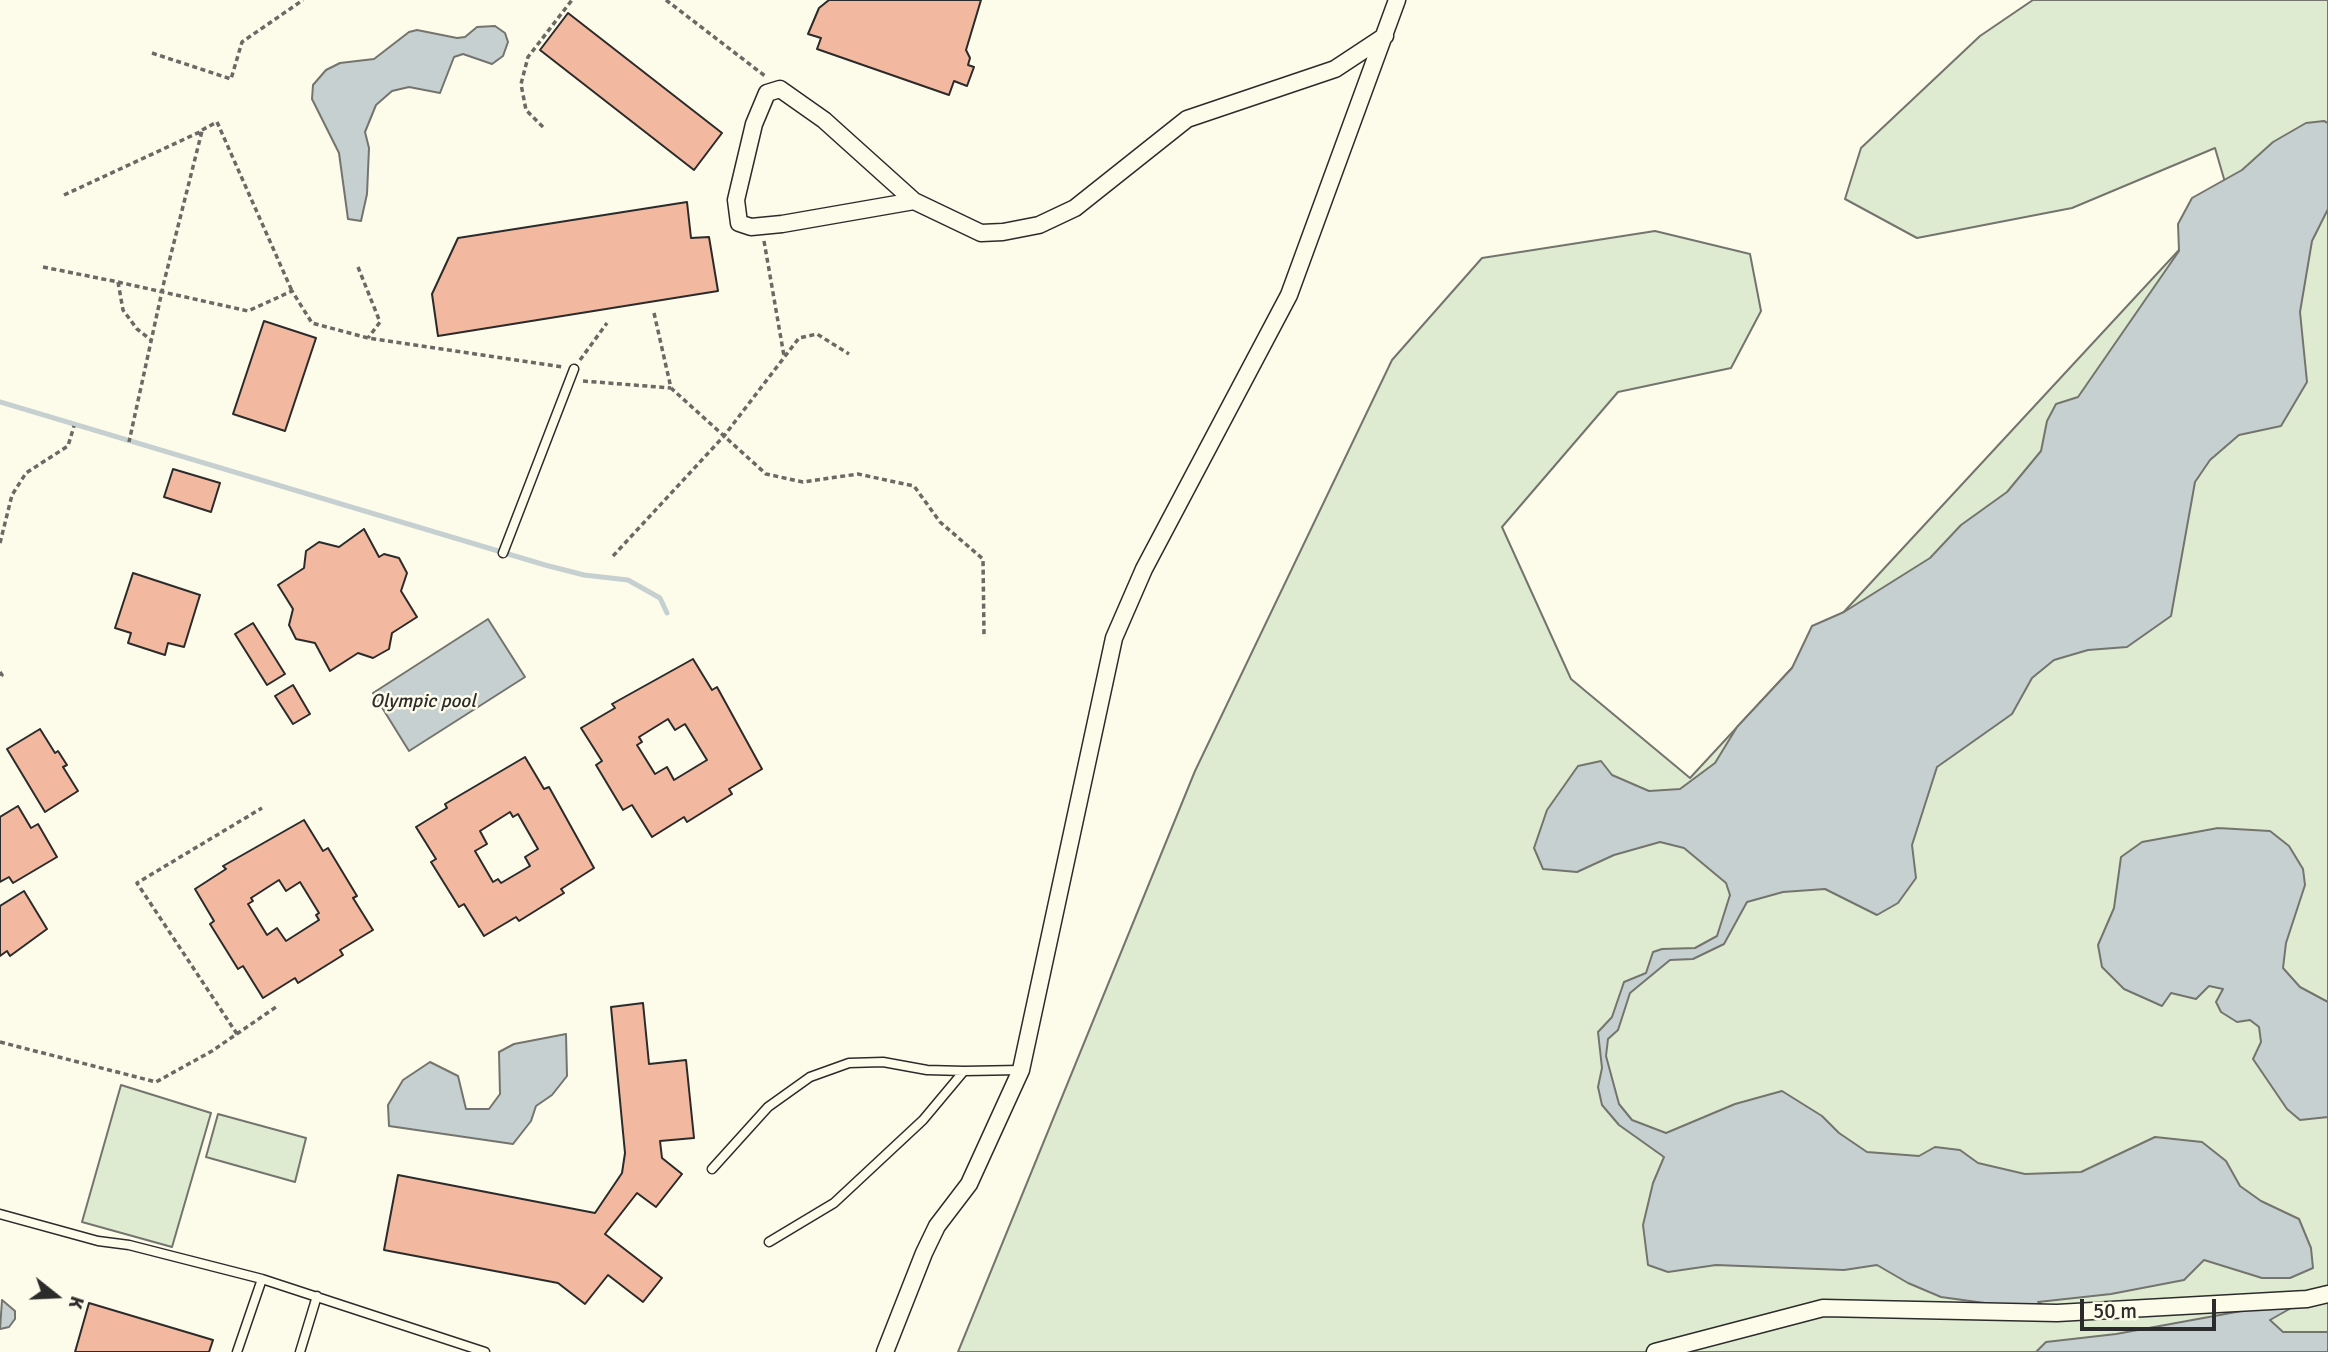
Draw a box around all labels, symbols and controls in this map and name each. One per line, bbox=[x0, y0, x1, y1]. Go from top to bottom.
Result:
water label: Olympic pool bbox=[370, 691, 476, 713]
north arrow bbox=[21, 1261, 91, 1331]
scale bar bbox=[2083, 1286, 2220, 1330]
text: K bbox=[63, 1293, 89, 1312]
text: 50 m bbox=[2093, 1298, 2137, 1324]

